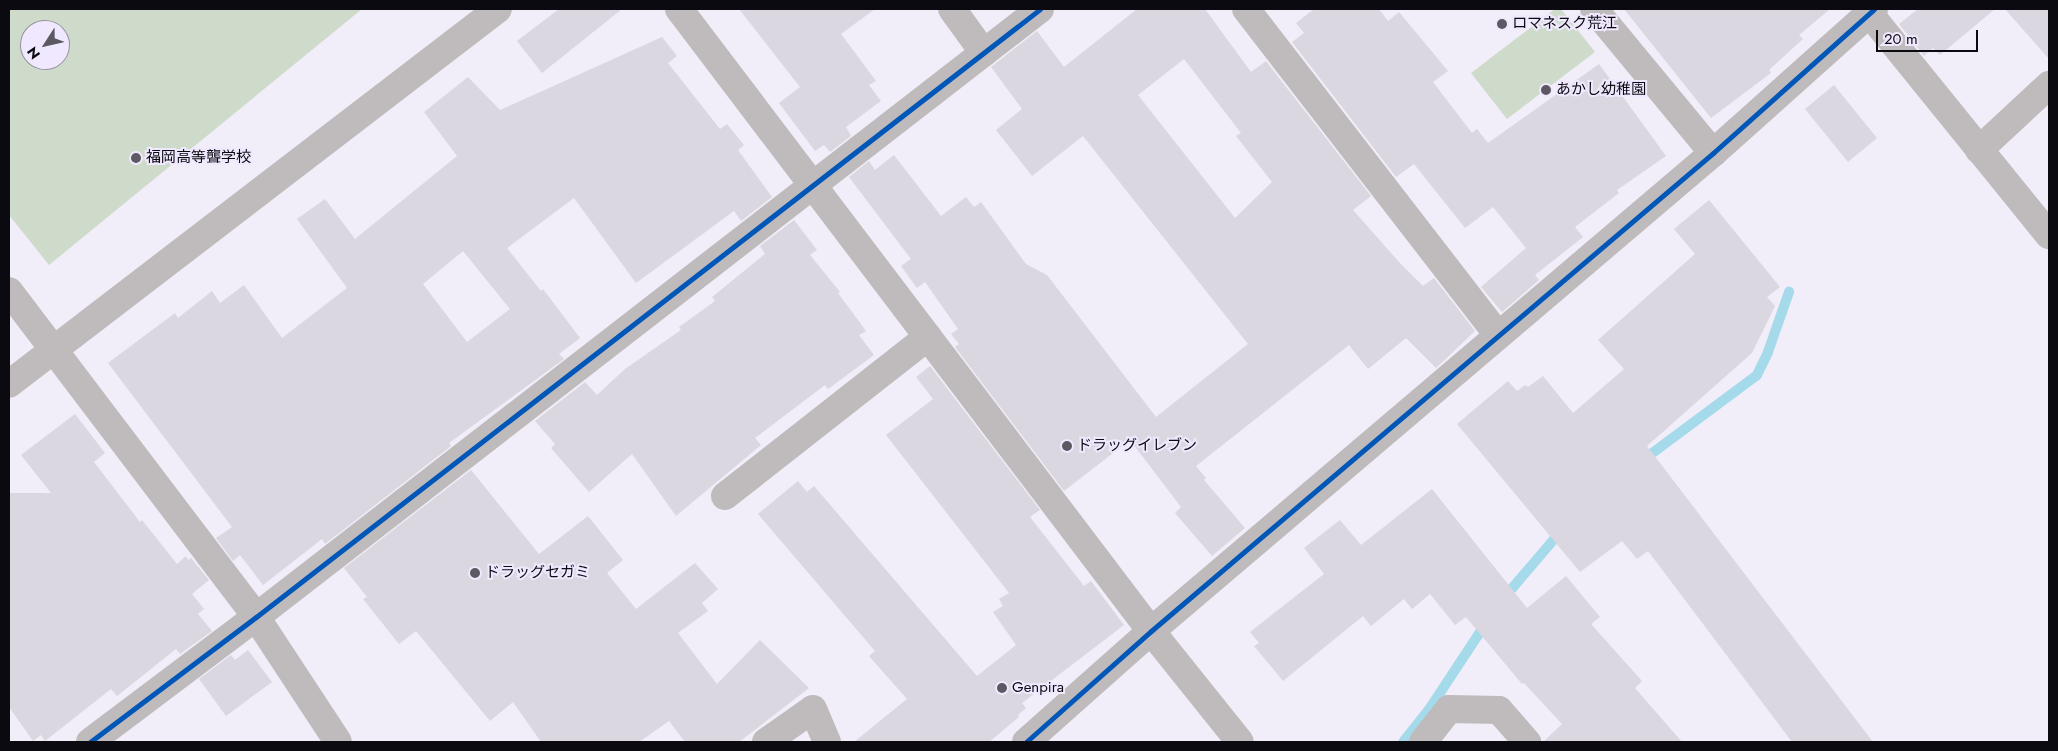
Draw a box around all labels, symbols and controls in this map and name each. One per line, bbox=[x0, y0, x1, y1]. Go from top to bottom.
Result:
place label: ロマネスク荒江 bbox=[1512, 15, 1617, 33]
marker: ロマネスク荒江 bbox=[1496, 18, 1508, 30]
north arrow bbox=[20, 20, 70, 70]
scale bar bbox=[1878, 20, 1980, 52]
text: 20 m bbox=[1884, 28, 1918, 50]
text: N bbox=[22, 43, 45, 63]
place label: あかし幼稚園 bbox=[1556, 81, 1646, 99]
marker: あかし幼稚園 bbox=[1540, 84, 1552, 96]
place label: 福岡高等聾学校 bbox=[146, 149, 251, 167]
marker: 福岡高等聾学校 bbox=[130, 152, 142, 164]
place label: ドラッグイレブン bbox=[1077, 437, 1197, 455]
marker: ドラッグイレブン bbox=[1061, 440, 1073, 452]
place label: ドラッグセガミ bbox=[485, 564, 590, 582]
marker: ドラッグセガミ bbox=[469, 567, 481, 579]
place label: Genpira bbox=[1012, 679, 1064, 697]
marker: Genpira bbox=[996, 682, 1008, 694]

